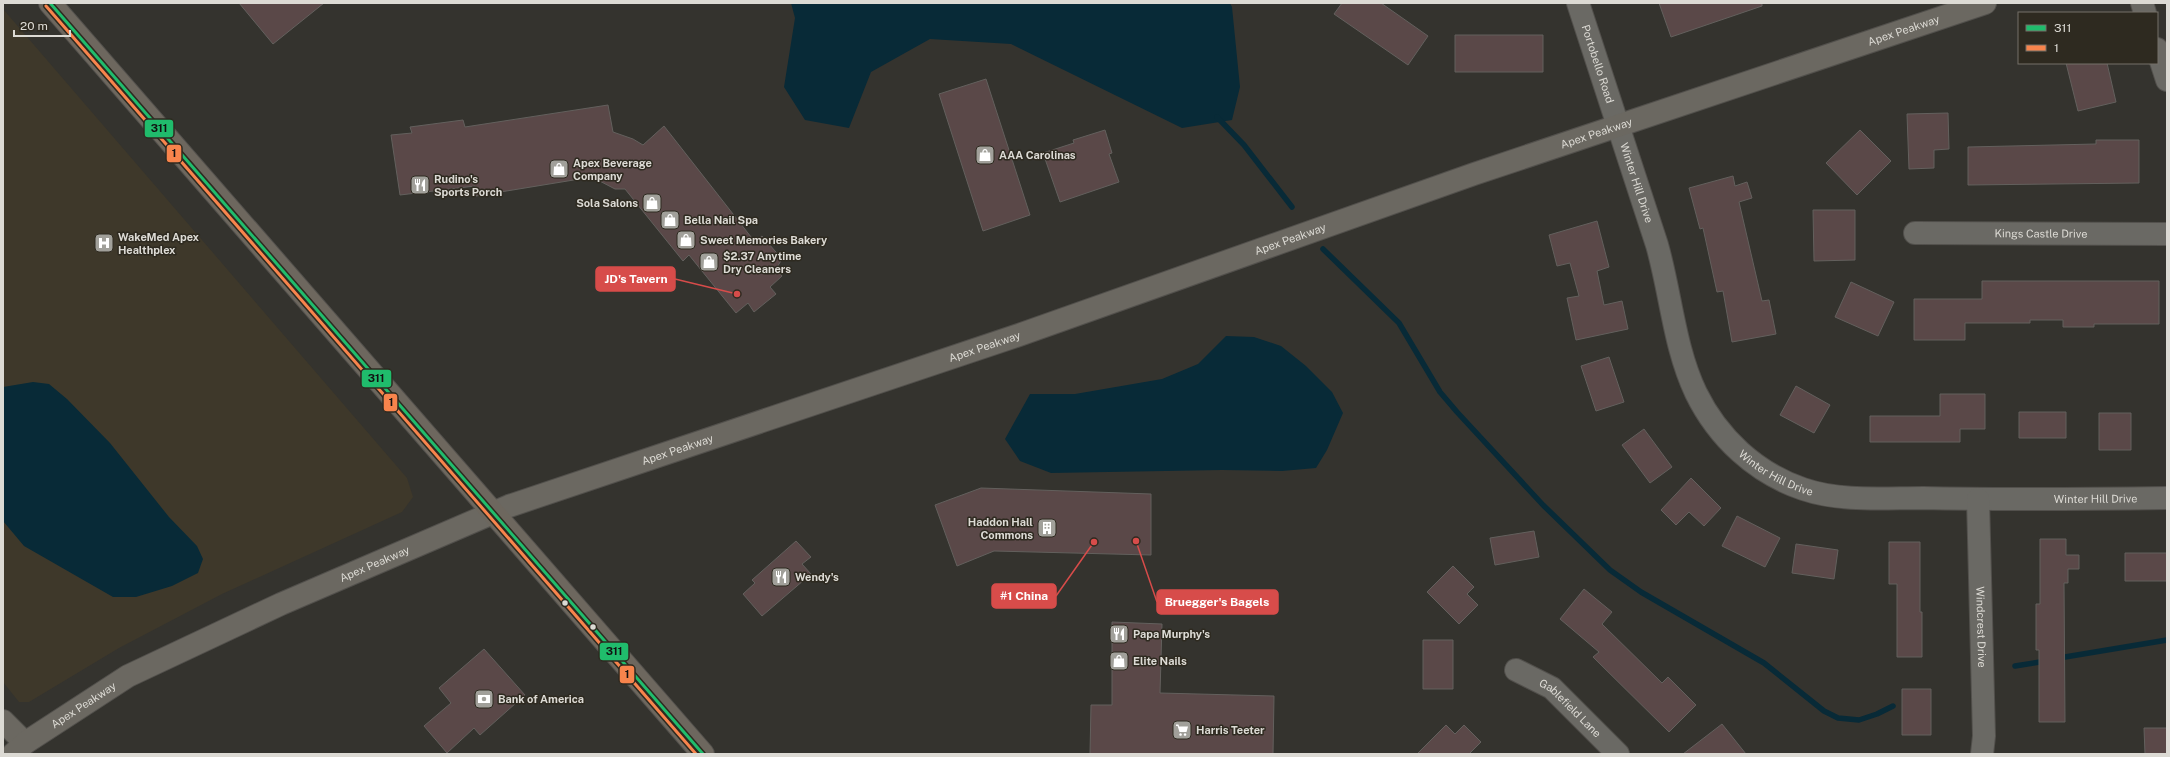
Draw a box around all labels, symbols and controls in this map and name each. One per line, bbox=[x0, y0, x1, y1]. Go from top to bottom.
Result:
scale bar bbox=[14, 12, 70, 38]
legend bbox=[2018, 12, 2158, 64]
street label: Apex Peakway bbox=[1866, 13, 1941, 48]
text: 20 m bbox=[20, 19, 48, 33]
text: 311 bbox=[2054, 21, 2071, 35]
street label: Portobello Road bbox=[1579, 23, 1616, 104]
text: 1 bbox=[2054, 41, 2059, 55]
street label: Apex Peakway bbox=[1559, 115, 1634, 151]
line badge: 311 bbox=[144, 119, 174, 138]
text: 311 bbox=[151, 122, 167, 134]
street label: Winter Hill Drive bbox=[1618, 141, 1655, 224]
line badge: 1 bbox=[166, 144, 182, 163]
shop icon: AAA Carolinas bbox=[974, 144, 996, 166]
text: 1 bbox=[172, 147, 176, 159]
place label: AAA Carolinas bbox=[999, 149, 1076, 161]
place label: Apex Beverage Company bbox=[573, 157, 652, 182]
shop icon: Apex Beverage Company bbox=[548, 158, 570, 180]
place label: Rudino's Sports Porch bbox=[434, 173, 502, 198]
restaurant icon: Rudino's Sports Porch bbox=[409, 174, 431, 196]
shop icon: Sola Salons bbox=[641, 192, 663, 214]
place label: Sola Salons bbox=[576, 197, 638, 209]
shop icon: Bella Nail Spa bbox=[659, 209, 681, 231]
place label: Bella Nail Spa bbox=[684, 214, 758, 226]
street label: Apex Peakway bbox=[1253, 221, 1328, 257]
street label: Kings Castle Drive bbox=[1994, 227, 2088, 240]
shop icon: Sweet Memories Bakery bbox=[675, 229, 697, 251]
place label: WakeMed Apex Healthplex bbox=[118, 231, 200, 256]
hospital icon: WakeMed Apex Healthplex bbox=[93, 232, 115, 254]
place label: Sweet Memories Bakery bbox=[700, 234, 828, 246]
place label: $2.37 Anytime Dry Cleaners bbox=[723, 250, 801, 275]
shop icon: $2.37 Anytime Dry Cleaners bbox=[698, 251, 720, 273]
callout: JD's Tavern bbox=[596, 267, 675, 291]
text: JD's Tavern bbox=[604, 272, 668, 286]
street label: Apex Peakway bbox=[947, 329, 1022, 364]
line badge: 311 bbox=[361, 369, 392, 388]
text: 311 bbox=[368, 372, 384, 384]
line badge: 1 bbox=[383, 393, 398, 412]
text: 1 bbox=[389, 396, 393, 408]
street label: Apex Peakway bbox=[640, 432, 715, 467]
street label: Winter Hill Drive bbox=[1736, 448, 1815, 498]
street label: Winter Hill Drive bbox=[2054, 492, 2138, 505]
place label: Haddon Hall Commons bbox=[968, 516, 1033, 541]
building icon: Haddon Hall Commons bbox=[1036, 517, 1058, 539]
street label: Apex Peakway bbox=[338, 543, 411, 584]
restaurant icon: Wendy's bbox=[770, 566, 792, 588]
place label: Wendy's bbox=[795, 571, 839, 583]
callout: #1 China bbox=[992, 584, 1056, 608]
street label: Windcrest Drive bbox=[1974, 586, 1988, 668]
text: #1 China bbox=[1000, 589, 1048, 603]
callout: Bruegger's Bagels bbox=[1157, 590, 1278, 614]
text: Bruegger's Bagels bbox=[1165, 595, 1269, 609]
unlabelled marker bbox=[560, 598, 570, 608]
unlabelled marker bbox=[588, 622, 598, 632]
restaurant icon: Papa Murphy's bbox=[1108, 623, 1130, 645]
place label: Papa Murphy's bbox=[1133, 628, 1210, 640]
line badge: 311 bbox=[599, 642, 629, 661]
text: 311 bbox=[606, 645, 622, 657]
shop icon: Elite Nails bbox=[1108, 650, 1130, 672]
place label: Elite Nails bbox=[1133, 655, 1187, 667]
line badge: 1 bbox=[619, 665, 635, 684]
text: 1 bbox=[625, 668, 629, 680]
street label: Gablefield Lane bbox=[1537, 677, 1604, 740]
street label: Apex Peakway bbox=[49, 679, 118, 730]
bank icon: Bank of America bbox=[473, 688, 495, 710]
place label: Bank of America bbox=[498, 693, 584, 705]
supermarket icon: Harris Teeter bbox=[1171, 719, 1193, 741]
place label: Harris Teeter bbox=[1196, 724, 1265, 736]

